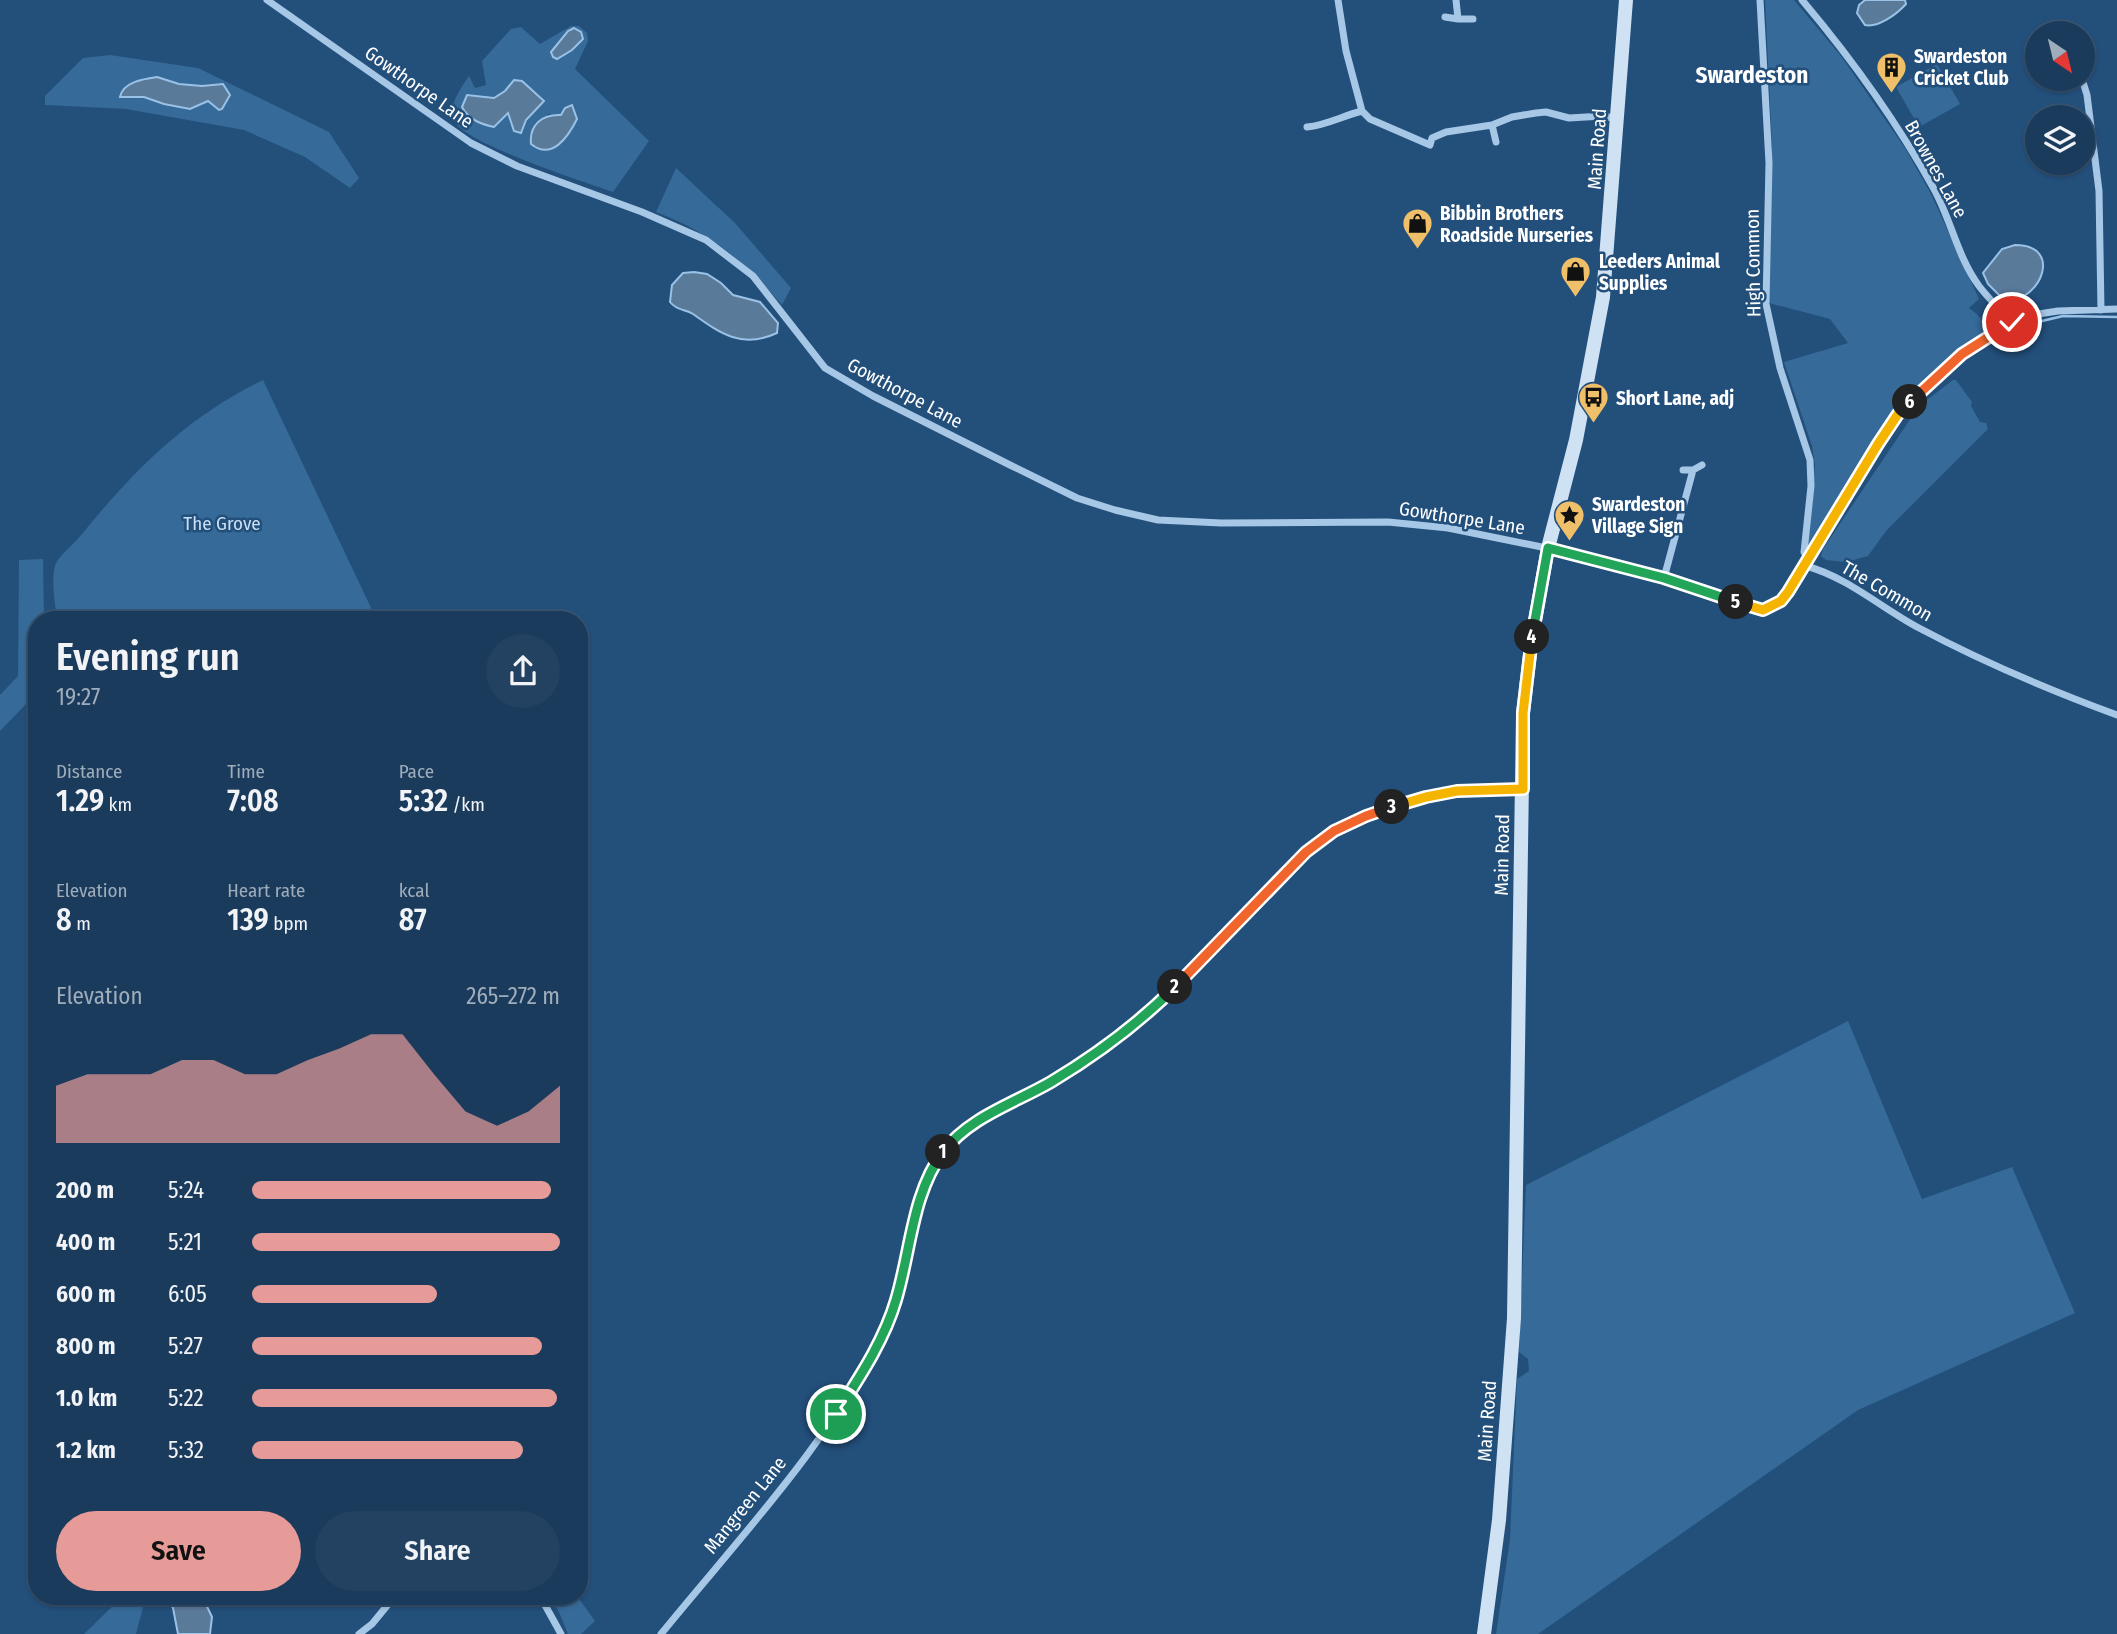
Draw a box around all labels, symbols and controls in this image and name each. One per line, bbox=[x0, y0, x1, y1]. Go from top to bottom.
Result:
north arrow bbox=[2025, 21, 2095, 91]
map controls bbox=[2025, 21, 2095, 175]
street label: Gowthorpe Lane bbox=[360, 41, 478, 133]
place label: Swardeston Cricket Club bbox=[1914, 45, 2009, 90]
building icon: Swardeston Cricket Club bbox=[1874, 50, 1908, 94]
district label: Swardeston bbox=[1696, 61, 1808, 89]
button: layers bbox=[2025, 105, 2095, 175]
street label: Main Road bbox=[1583, 108, 1611, 190]
street label: Brownes Lane bbox=[1900, 116, 1972, 222]
place label: Bibbin Brothers Roadside Nurseries bbox=[1440, 202, 1594, 247]
shop icon: Bibbin Brothers Roadside Nurseries bbox=[1400, 207, 1434, 251]
street label: High Common bbox=[1741, 209, 1765, 317]
place label: Leeders Animal Supplies bbox=[1599, 250, 1721, 295]
shop icon: Leeders Animal Supplies bbox=[1559, 255, 1593, 299]
pin bbox=[1982, 292, 2042, 352]
icon: check bbox=[1993, 303, 2031, 341]
street label: Gowthorpe Lane bbox=[843, 353, 967, 433]
bus stop icon: Short Lane, adj bbox=[1576, 381, 1610, 425]
pin: 6 bbox=[1892, 384, 1927, 420]
place label: Short Lane, adj bbox=[1616, 387, 1734, 410]
text: 6 bbox=[1905, 390, 1914, 413]
place label: Swardeston Village Sign bbox=[1591, 493, 1685, 538]
street label: Gowthorpe Lane bbox=[1397, 497, 1527, 539]
place icon: Swardeston Village Sign bbox=[1552, 498, 1586, 542]
park label: The Grove bbox=[183, 512, 261, 535]
street label: The Common bbox=[1837, 556, 1937, 626]
pin: 5 bbox=[1718, 584, 1754, 620]
text: 5 bbox=[1731, 590, 1740, 613]
pin: 4 bbox=[1514, 620, 1550, 654]
text: 4 bbox=[1527, 625, 1536, 648]
text: Evening run bbox=[56, 634, 240, 680]
button: share bbox=[486, 634, 560, 708]
text: 19:27 bbox=[56, 683, 100, 711]
text: Distance bbox=[56, 760, 123, 783]
text: Time bbox=[227, 760, 265, 783]
text: Pace bbox=[399, 760, 434, 783]
text: 1.29 bbox=[56, 783, 104, 819]
text: 7:08 bbox=[227, 783, 279, 819]
text: 5:32 bbox=[399, 783, 448, 819]
pin: 3 bbox=[1374, 790, 1410, 824]
text: km bbox=[104, 793, 132, 816]
text: /km bbox=[448, 793, 485, 816]
text: 3 bbox=[1387, 795, 1396, 818]
street label: Main Road bbox=[1490, 814, 1514, 896]
text: Elevation bbox=[56, 879, 128, 902]
text: Heart rate bbox=[227, 879, 305, 902]
text: kcal bbox=[399, 879, 429, 902]
text: 8 bbox=[56, 902, 72, 938]
text: 139 bbox=[227, 902, 269, 938]
text: 87 bbox=[399, 902, 427, 938]
text: m bbox=[72, 912, 91, 935]
text: bpm bbox=[269, 912, 308, 935]
pin: 2 bbox=[1158, 970, 1192, 1004]
text: 2 bbox=[1170, 975, 1179, 998]
text: Elevation bbox=[56, 982, 143, 1010]
text: 265–272 m bbox=[466, 982, 560, 1010]
pin: 1 bbox=[926, 1134, 960, 1170]
text: 1 bbox=[938, 1140, 947, 1163]
text: 200 m bbox=[56, 1176, 114, 1204]
text: 5:24 bbox=[168, 1176, 204, 1204]
text: 400 m bbox=[56, 1228, 115, 1256]
text: 5:21 bbox=[168, 1228, 202, 1256]
text: 600 m bbox=[56, 1280, 115, 1308]
text: 6:05 bbox=[168, 1280, 207, 1308]
text: 800 m bbox=[56, 1332, 116, 1360]
text: 5:27 bbox=[168, 1332, 203, 1360]
street label: Main Road bbox=[1473, 1380, 1501, 1462]
text: 1.0 km bbox=[56, 1384, 117, 1412]
text: 5:22 bbox=[168, 1384, 204, 1412]
pin bbox=[806, 1384, 866, 1444]
icon: arrive bbox=[817, 1395, 855, 1433]
text: 1.2 km bbox=[56, 1436, 116, 1464]
text: 5:32 bbox=[168, 1436, 204, 1464]
street label: Mangreen Lane bbox=[699, 1452, 791, 1558]
button: Save bbox=[56, 1511, 301, 1591]
button: Share bbox=[315, 1511, 560, 1591]

